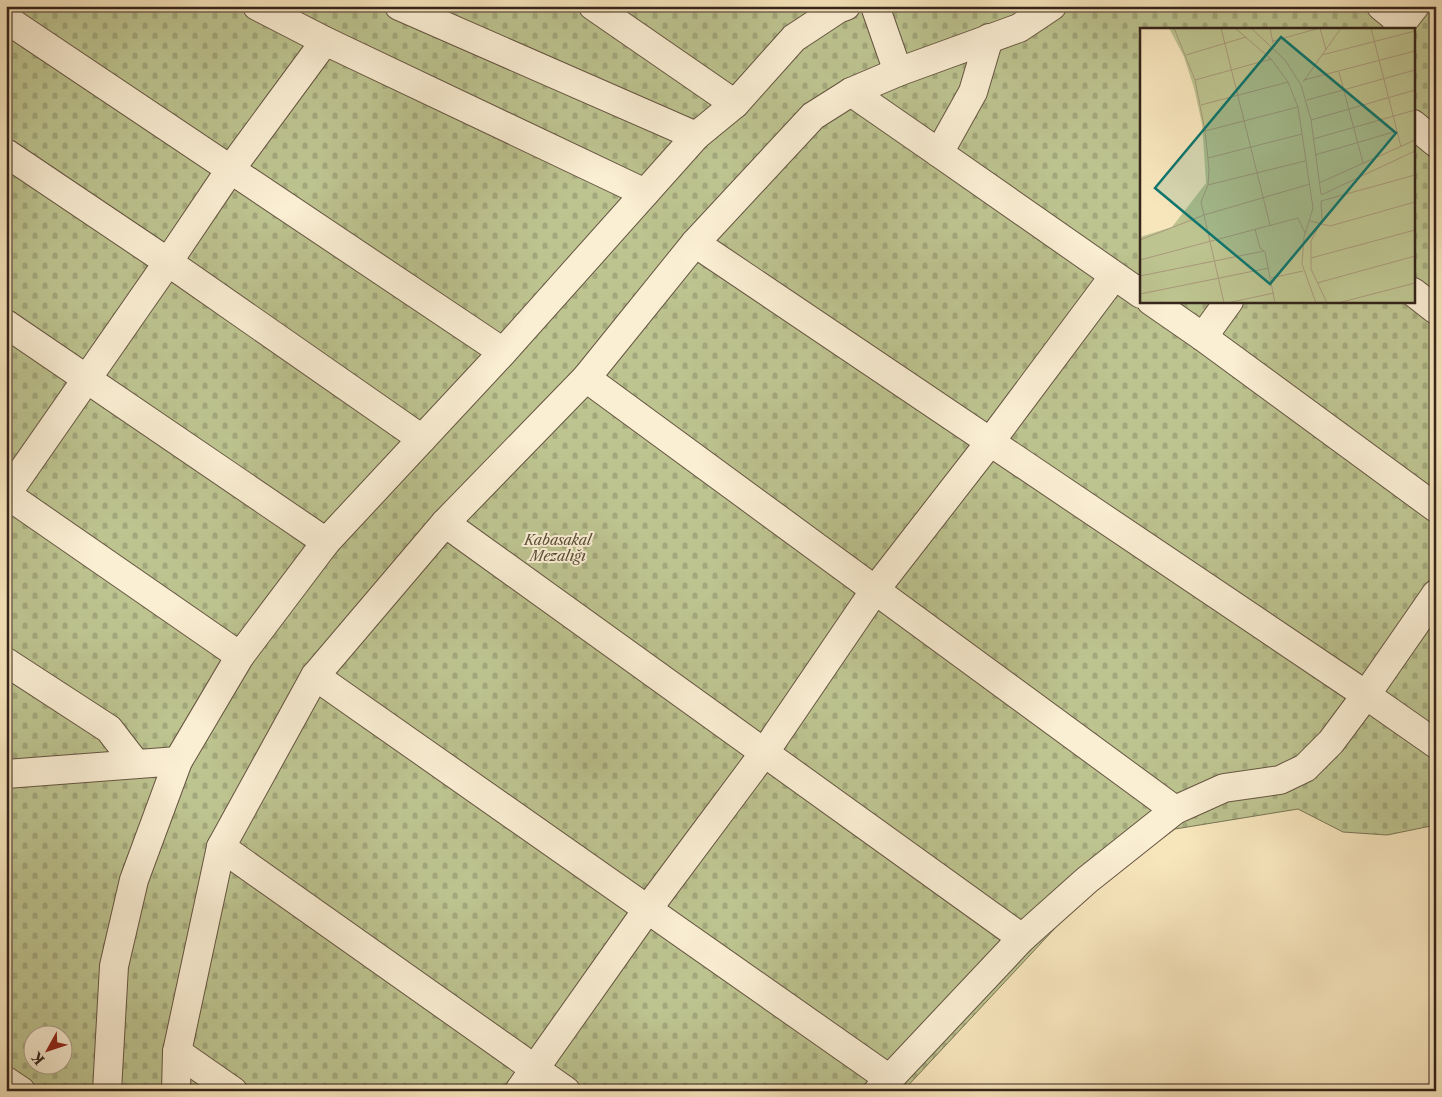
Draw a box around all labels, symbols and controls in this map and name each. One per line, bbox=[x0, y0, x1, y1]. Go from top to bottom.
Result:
inset map bbox=[1140, 28, 1414, 302]
park label: Kabasakal Mezalığı bbox=[523, 531, 593, 565]
north arrow bbox=[22, 1024, 72, 1074]
text: K bbox=[27, 1048, 49, 1068]

